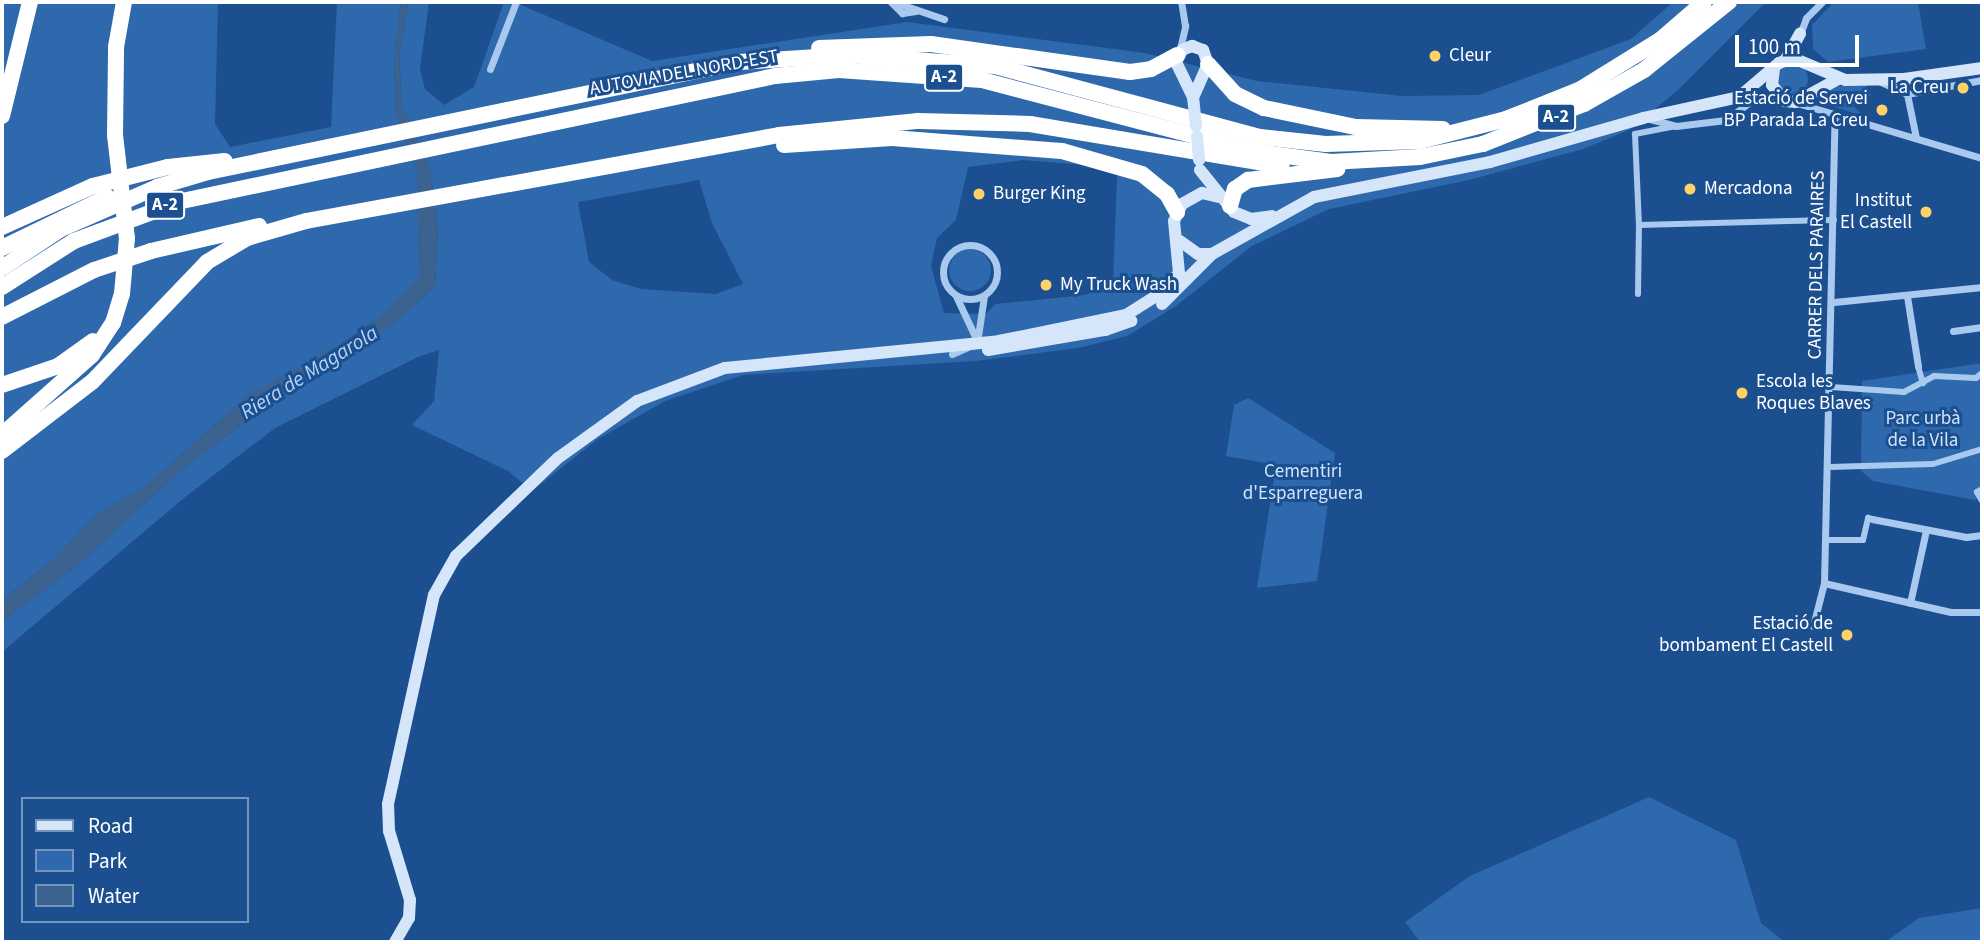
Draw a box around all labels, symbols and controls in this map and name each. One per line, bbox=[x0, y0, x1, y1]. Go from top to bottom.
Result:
scale bar bbox=[1739, 21, 1863, 65]
text: 100 m bbox=[1748, 32, 1801, 62]
street label: AUTOVIA DEL NORD-EST bbox=[588, 45, 780, 101]
place label: Cleur bbox=[1449, 45, 1491, 67]
marker: Cleur bbox=[1427, 48, 1443, 64]
road number: A-2 bbox=[923, 62, 965, 92]
place label: La Creu bbox=[1889, 77, 1949, 99]
marker: La Creu bbox=[1955, 80, 1971, 96]
place label: Estació de Servei BP Parada La Creu bbox=[1723, 88, 1868, 132]
marker: Estació de Servei BP Parada La Creu bbox=[1874, 102, 1890, 118]
road number: A-2 bbox=[1535, 103, 1577, 132]
street label: CARRER DELS PARAIRES bbox=[1804, 170, 1830, 360]
place label: Mercadona bbox=[1704, 178, 1793, 200]
marker: Mercadona bbox=[1682, 181, 1698, 197]
place label: Burger King bbox=[993, 183, 1086, 205]
marker: Burger King bbox=[971, 186, 987, 202]
road number: A-2 bbox=[144, 190, 186, 220]
place label: Institut El Castell bbox=[1840, 190, 1912, 234]
marker: Institut El Castell bbox=[1918, 204, 1934, 220]
place label: My Truck Wash bbox=[1060, 274, 1177, 296]
marker: My Truck Wash bbox=[1038, 277, 1054, 293]
water label: Riera de Magarola bbox=[236, 320, 382, 424]
place label: Escola les Roques Blaves bbox=[1756, 371, 1871, 415]
marker: Escola les Roques Blaves bbox=[1734, 385, 1750, 401]
park label: Parc urbà de la Vila bbox=[1885, 408, 1961, 452]
park label: Cementiri d'Esparreguera bbox=[1243, 461, 1363, 505]
place label: Estació de bombament El Castell bbox=[1659, 613, 1833, 657]
marker: Estació de bombament El Castell bbox=[1839, 627, 1855, 643]
legend bbox=[21, 797, 248, 923]
text: Road bbox=[88, 811, 133, 841]
text: Park bbox=[88, 846, 127, 876]
text: Water bbox=[88, 881, 139, 911]

